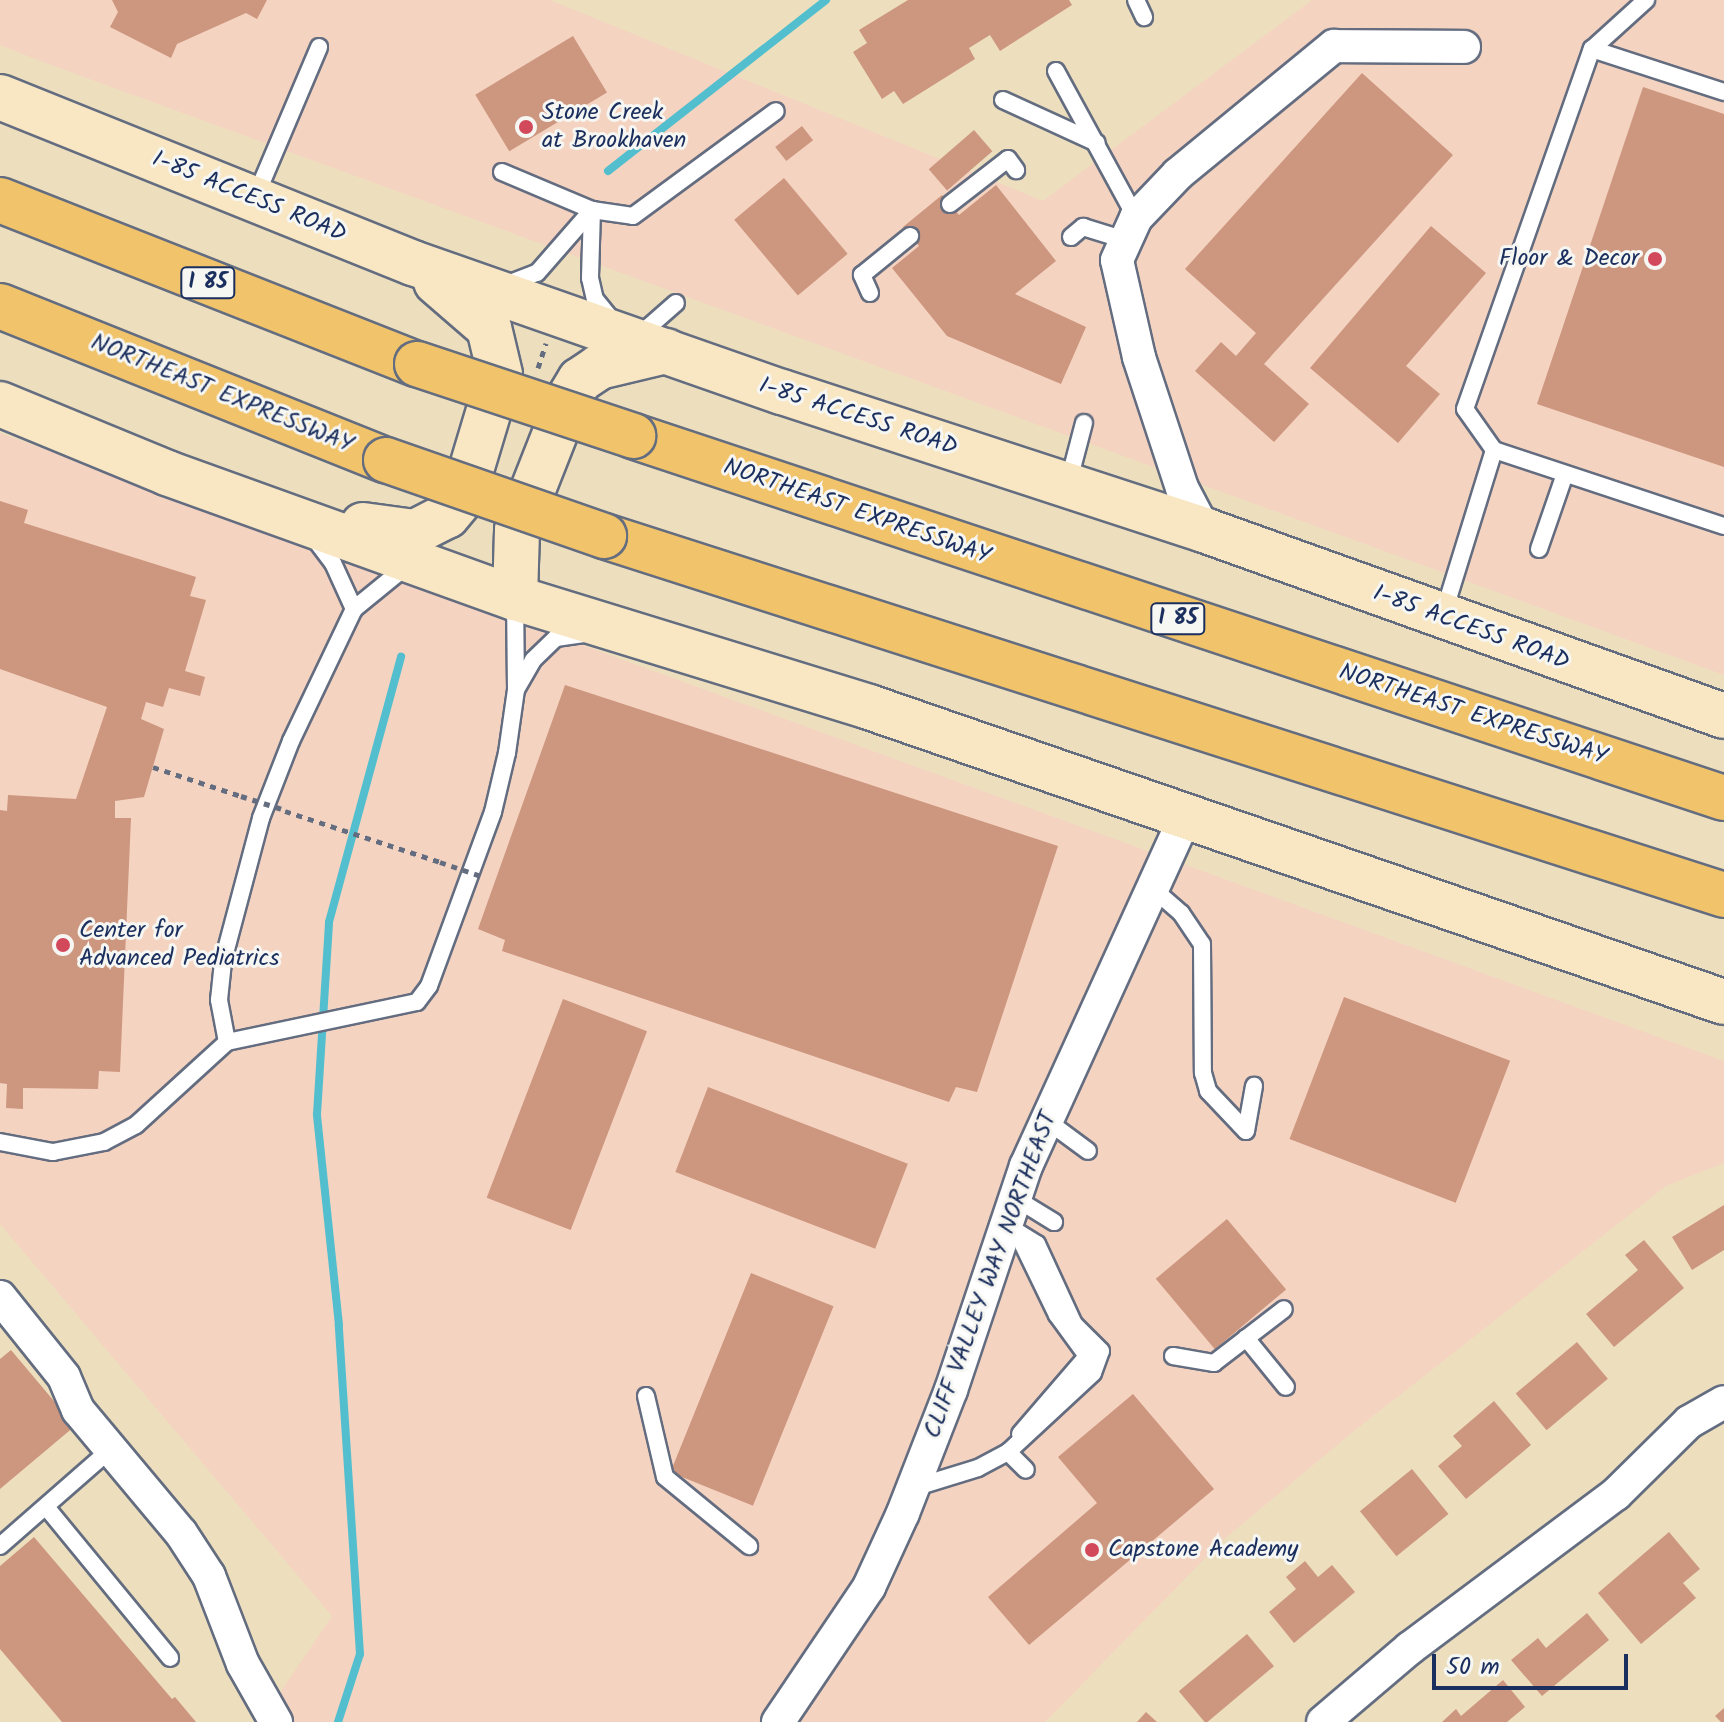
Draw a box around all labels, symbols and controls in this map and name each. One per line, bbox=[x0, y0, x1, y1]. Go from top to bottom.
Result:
place label: Stone Creek at Brookhaven bbox=[542, 99, 686, 155]
marker: Stone Creek at Brookhaven bbox=[517, 118, 535, 136]
street label: I-85 ACCESS ROAD bbox=[148, 145, 350, 249]
place label: Floor & Decor bbox=[1499, 245, 1639, 273]
marker: Floor & Decor bbox=[1646, 250, 1664, 268]
road number: I 85 bbox=[180, 265, 236, 301]
street label: NORTHEAST EXPRESSWAY bbox=[87, 328, 357, 460]
street label: I-85 ACCESS ROAD bbox=[755, 371, 961, 463]
street label: NORTHEAST EXPRESSWAY bbox=[720, 453, 994, 571]
street label: I-85 ACCESS ROAD bbox=[1369, 579, 1573, 677]
road number: I 85 bbox=[1150, 601, 1206, 637]
street label: NORTHEAST EXPRESSWAY bbox=[1335, 658, 1611, 772]
place label: Center for Advanced Pediatrics bbox=[79, 917, 279, 973]
marker: Center for Advanced Pediatrics bbox=[54, 936, 72, 954]
street label: CLIFF VALLEY WAY NORTHEAST bbox=[918, 1108, 1064, 1442]
place label: Capstone Academy bbox=[1108, 1536, 1298, 1564]
marker: Capstone Academy bbox=[1083, 1541, 1101, 1559]
scale bar bbox=[1436, 1638, 1632, 1688]
text: 50 m bbox=[1446, 1648, 1500, 1687]

